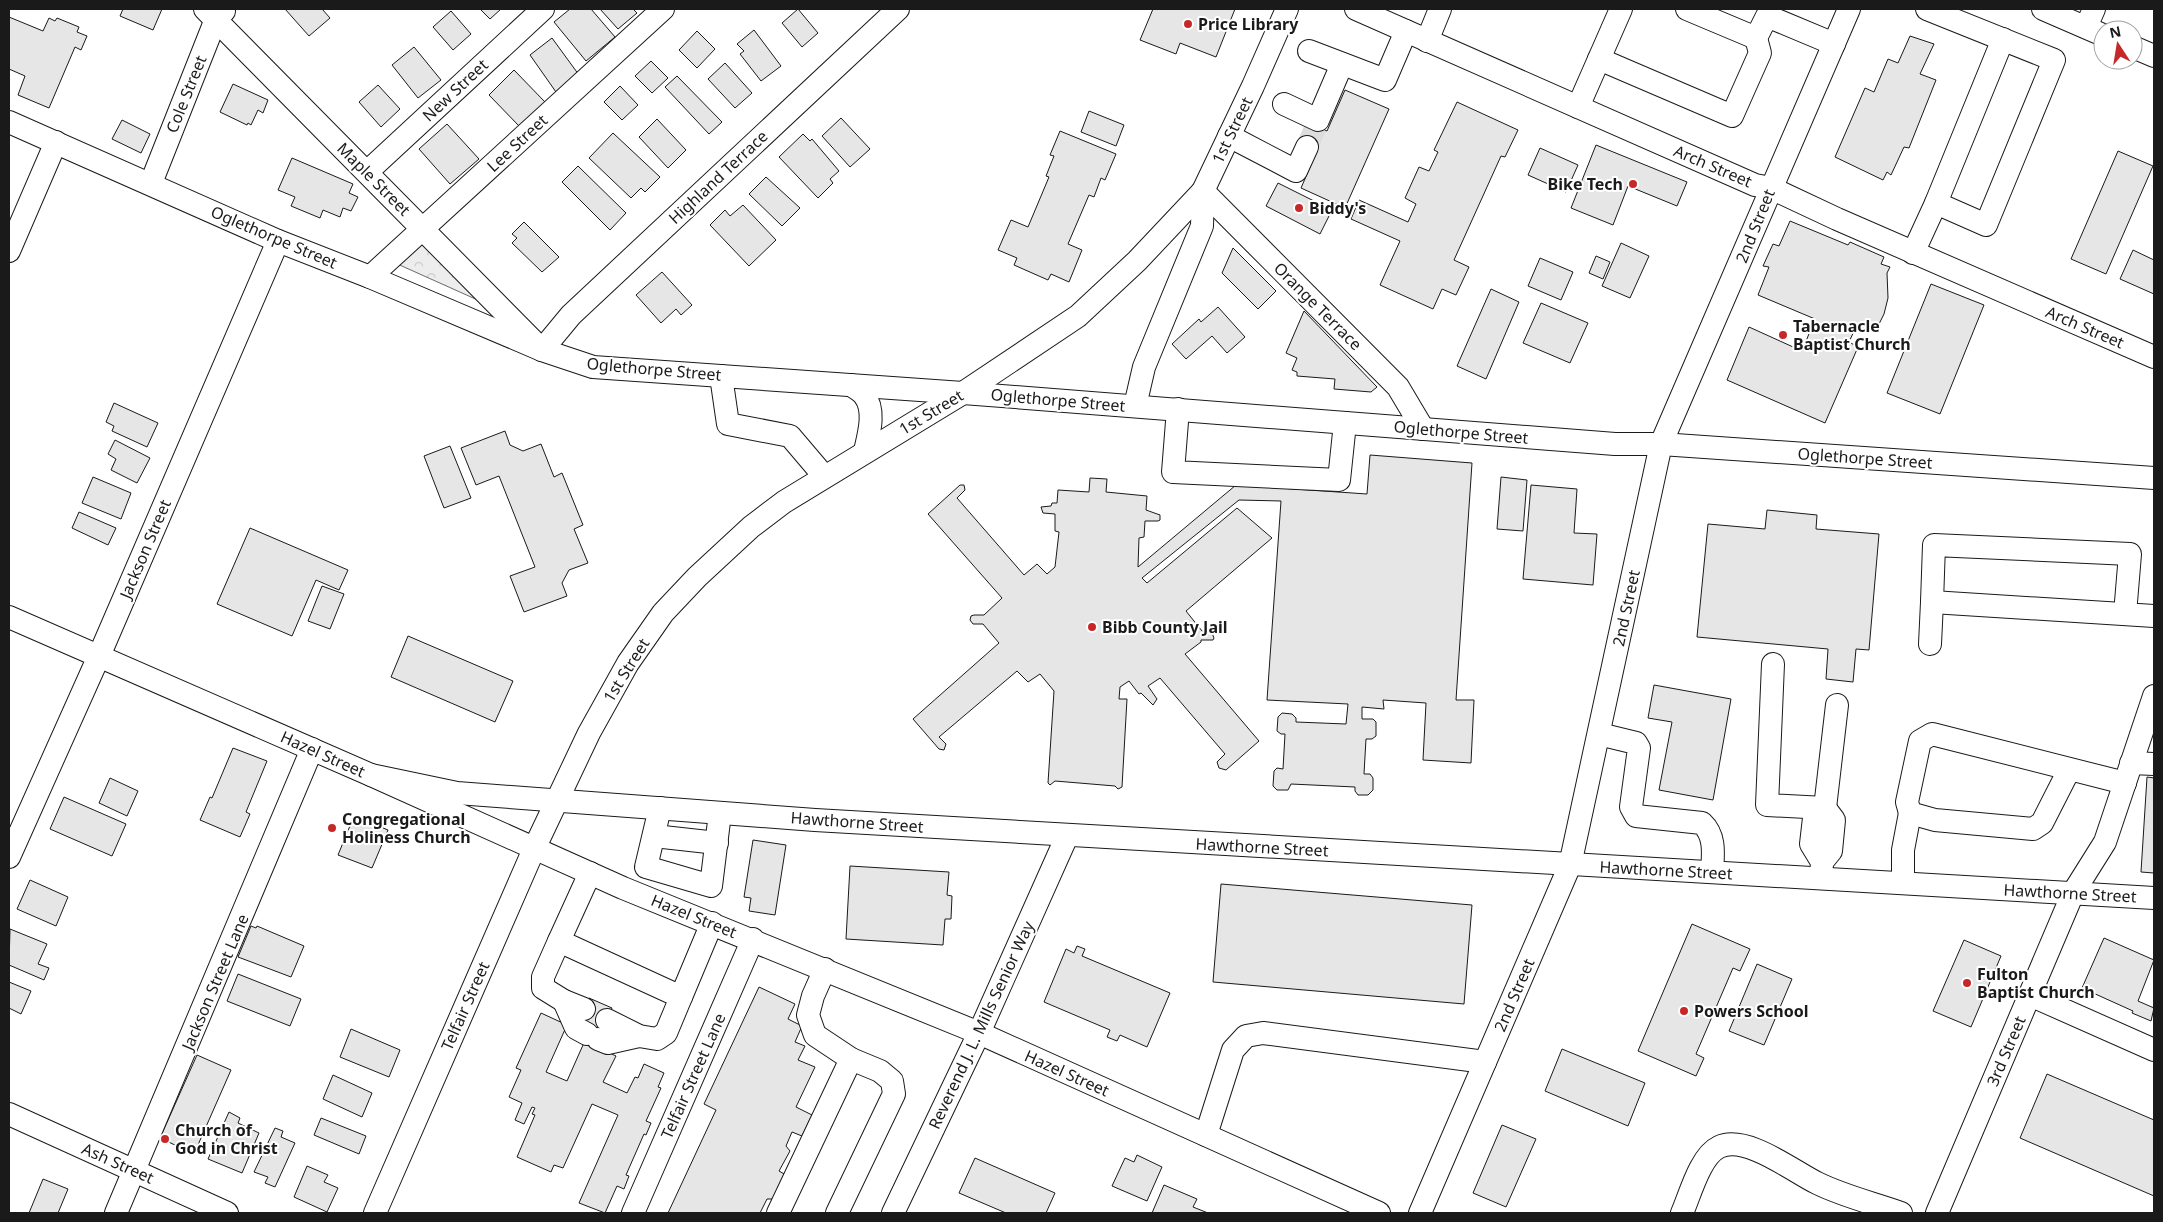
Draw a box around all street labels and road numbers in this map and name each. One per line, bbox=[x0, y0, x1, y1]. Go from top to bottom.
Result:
street label: Cole Street bbox=[160, 52, 212, 136]
street label: New Street bbox=[417, 54, 493, 126]
street label: 1st Street bbox=[1206, 93, 1258, 167]
street label: Lee Street bbox=[482, 109, 552, 177]
street label: Highland Terrace bbox=[664, 125, 772, 229]
street label: Maple Street bbox=[333, 138, 416, 221]
street label: Arch Street bbox=[1671, 140, 1756, 192]
street label: 2nd Street bbox=[1730, 186, 1780, 266]
street label: Oglethorpe Street bbox=[208, 200, 341, 274]
street label: Orange Terrace bbox=[1269, 257, 1367, 355]
street label: Arch Street bbox=[2043, 301, 2128, 353]
street label: Oglethorpe Street bbox=[586, 352, 722, 386]
street label: Oglethorpe Street bbox=[990, 383, 1126, 417]
street label: 1st Street bbox=[895, 384, 967, 440]
street label: Oglethorpe Street bbox=[1393, 415, 1529, 449]
street label: Oglethorpe Street bbox=[1797, 442, 1933, 474]
street label: Jackson Street bbox=[113, 496, 176, 604]
street label: 2nd Street bbox=[1607, 567, 1645, 648]
street label: 1st Street bbox=[598, 634, 654, 706]
street label: Hazel Street bbox=[277, 726, 369, 783]
street label: Hawthorne Street bbox=[790, 806, 924, 838]
street label: Hawthorne Street bbox=[1195, 833, 1329, 861]
street label: Hawthorne Street bbox=[1599, 856, 1733, 884]
street label: Hawthorne Street bbox=[2003, 879, 2137, 907]
street label: Hazel Street bbox=[648, 889, 740, 943]
street label: Jackson Street Lane bbox=[176, 910, 254, 1055]
street label: Reverend J. L. Mills Senior Way bbox=[923, 917, 1039, 1133]
street label: 2nd Street bbox=[1489, 955, 1539, 1035]
street label: Telfair Street bbox=[436, 958, 494, 1054]
street label: Telfair Street Lane bbox=[655, 1010, 731, 1142]
street label: 3rd Street bbox=[1981, 1012, 2031, 1089]
street label: Hazel Street bbox=[1021, 1045, 1113, 1102]
street label: Ash Street bbox=[79, 1137, 158, 1189]

